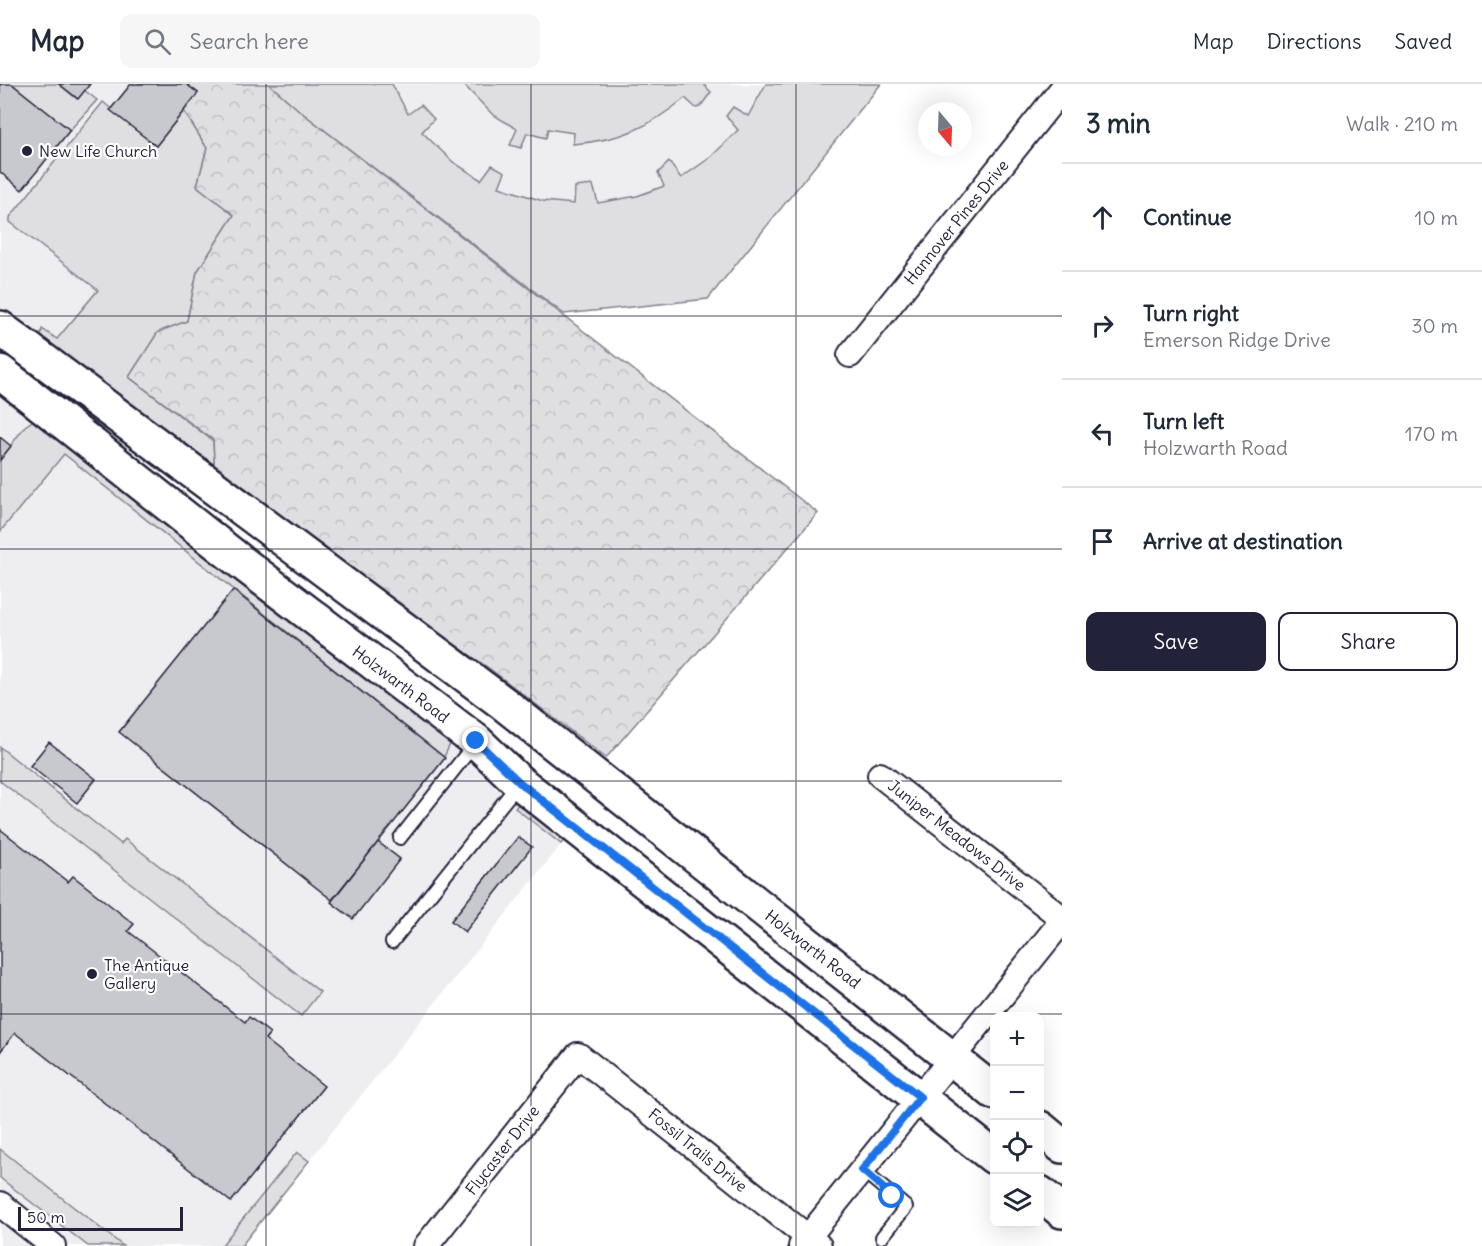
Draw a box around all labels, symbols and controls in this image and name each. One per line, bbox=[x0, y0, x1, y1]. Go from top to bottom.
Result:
search box bbox=[120, 14, 540, 68]
text: Map bbox=[30, 23, 84, 59]
icon: search bbox=[141, 25, 174, 58]
text: Search here bbox=[189, 27, 309, 55]
text: Map bbox=[1193, 28, 1234, 55]
text: Directions bbox=[1267, 28, 1361, 55]
text: Saved bbox=[1394, 28, 1452, 55]
north arrow bbox=[918, 102, 972, 156]
text: 3 min bbox=[1086, 107, 1151, 140]
text: Walk · 210 m bbox=[1346, 111, 1458, 136]
place label: New Life Church bbox=[39, 141, 157, 161]
marker: New Life Church bbox=[20, 144, 34, 158]
street label: Hannover Pines Drive bbox=[899, 156, 1013, 288]
icon: ahead bbox=[1086, 201, 1119, 234]
text: Continue bbox=[1143, 203, 1232, 231]
text: 10 m bbox=[1415, 205, 1458, 230]
text: Turn right bbox=[1143, 299, 1239, 327]
icon: right bbox=[1086, 309, 1119, 342]
text: 30 m bbox=[1411, 313, 1458, 338]
text: Emerson Ridge Drive bbox=[1143, 327, 1331, 352]
text: Turn left bbox=[1143, 407, 1224, 435]
icon: left bbox=[1086, 417, 1119, 450]
text: 170 m bbox=[1405, 421, 1458, 446]
text: Holzwarth Road bbox=[1143, 435, 1288, 460]
icon: arrive bbox=[1086, 525, 1119, 558]
text: Arrive at destination bbox=[1143, 527, 1343, 555]
button: Save bbox=[1086, 612, 1266, 671]
button: Share bbox=[1278, 612, 1458, 671]
street label: Holzwarth Road bbox=[349, 641, 453, 727]
route end bbox=[462, 727, 488, 753]
street label: Juniper Meadows Drive bbox=[884, 775, 1030, 895]
street label: Holzwarth Road bbox=[761, 905, 865, 993]
place label: The Antique Gallery bbox=[104, 955, 189, 993]
marker: The Antique Gallery bbox=[85, 967, 99, 981]
map controls bbox=[990, 1012, 1044, 1228]
button: + bbox=[990, 1012, 1044, 1066]
button: − bbox=[990, 1066, 1044, 1120]
street label: Flycaster Drive bbox=[461, 1101, 543, 1199]
street label: Fossil Trails Drive bbox=[644, 1104, 752, 1196]
button: locate bbox=[990, 1120, 1044, 1174]
button: layers bbox=[990, 1174, 1044, 1228]
route start bbox=[878, 1182, 904, 1208]
scale bar bbox=[18, 1204, 183, 1232]
text: 50 m bbox=[27, 1207, 65, 1227]

